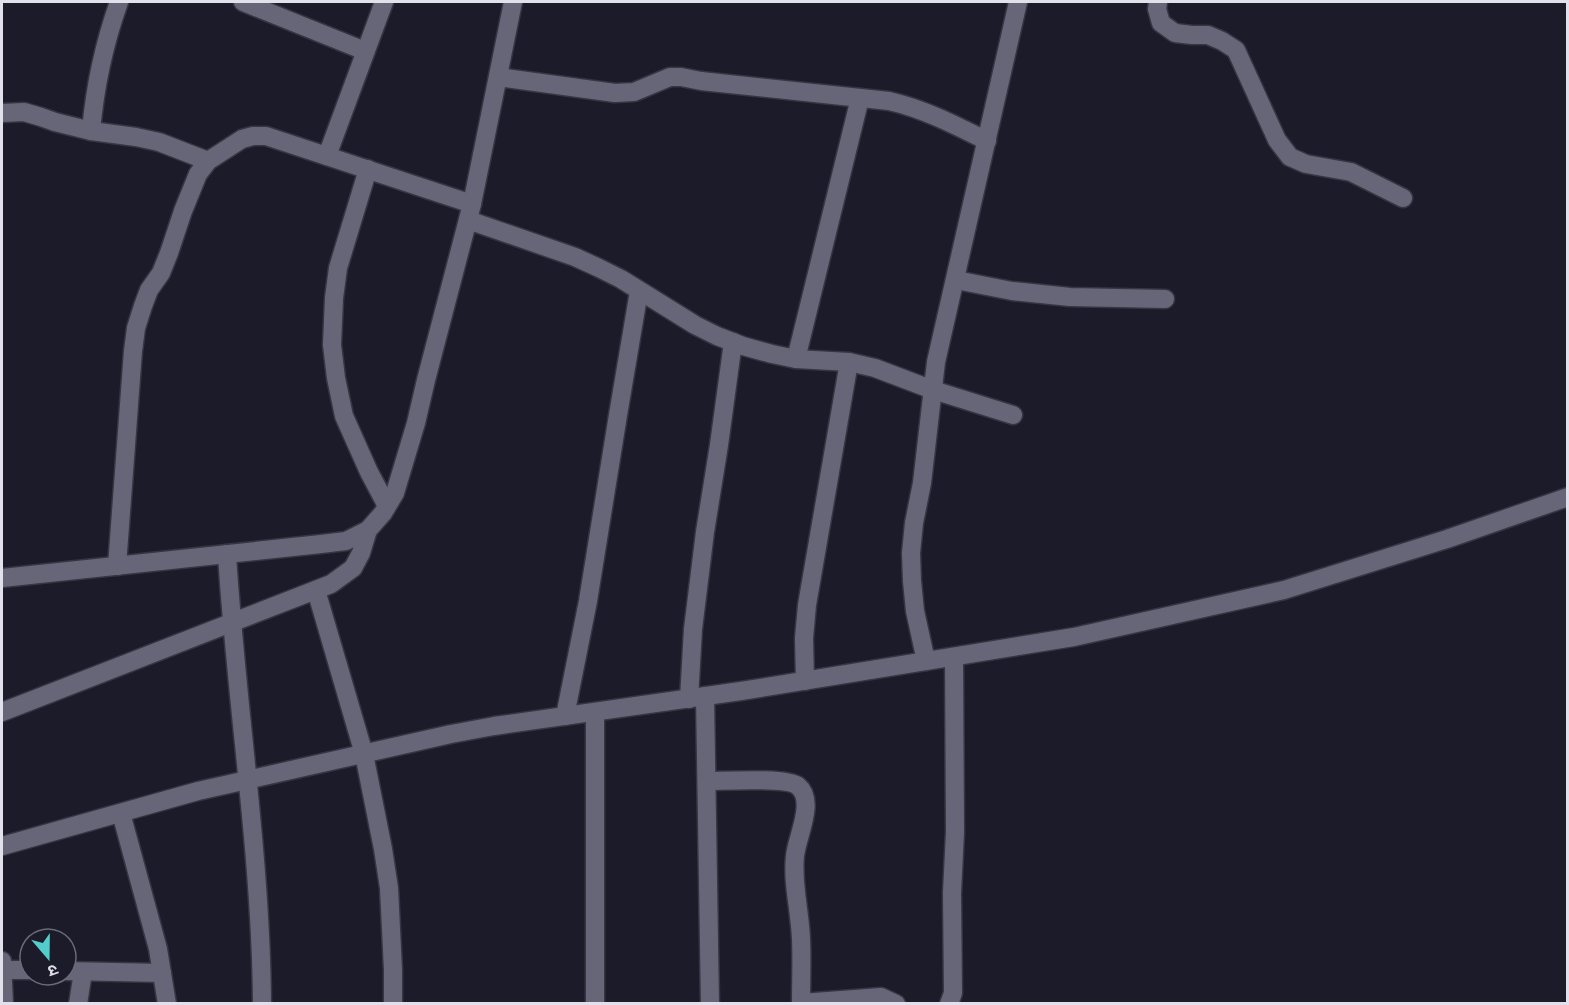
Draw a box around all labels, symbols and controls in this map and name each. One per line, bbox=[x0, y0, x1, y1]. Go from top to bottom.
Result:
north arrow bbox=[18, 927, 78, 987]
text: उ bbox=[45, 960, 61, 982]

